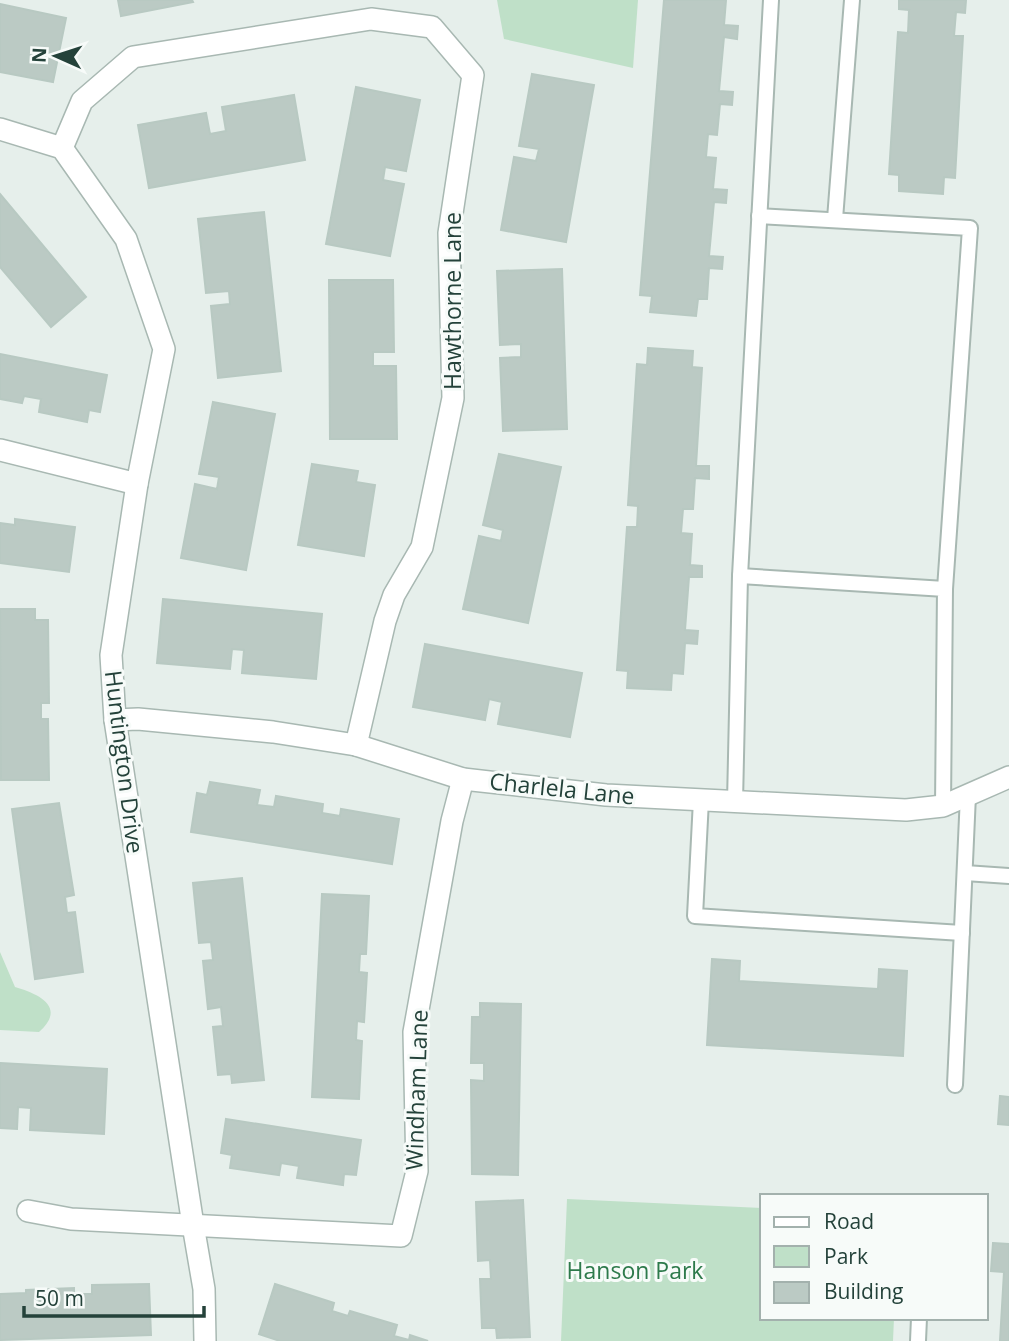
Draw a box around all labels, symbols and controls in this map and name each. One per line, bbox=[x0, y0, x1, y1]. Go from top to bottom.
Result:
north arrow bbox=[21, 21, 91, 91]
text: N bbox=[26, 47, 52, 64]
street label: Hawthorne Lane bbox=[436, 212, 468, 390]
street label: Huntington Drive bbox=[98, 669, 152, 855]
street label: Charlela Lane bbox=[488, 764, 636, 812]
street label: Windham Lane bbox=[397, 1009, 435, 1171]
legend bbox=[760, 1194, 988, 1320]
text: Road bbox=[824, 1207, 874, 1235]
text: Park bbox=[824, 1242, 868, 1270]
park label: Hanson Park bbox=[567, 1254, 703, 1286]
scale bar bbox=[24, 1274, 205, 1318]
text: Building bbox=[824, 1277, 903, 1305]
text: 50 m bbox=[35, 1284, 84, 1312]

